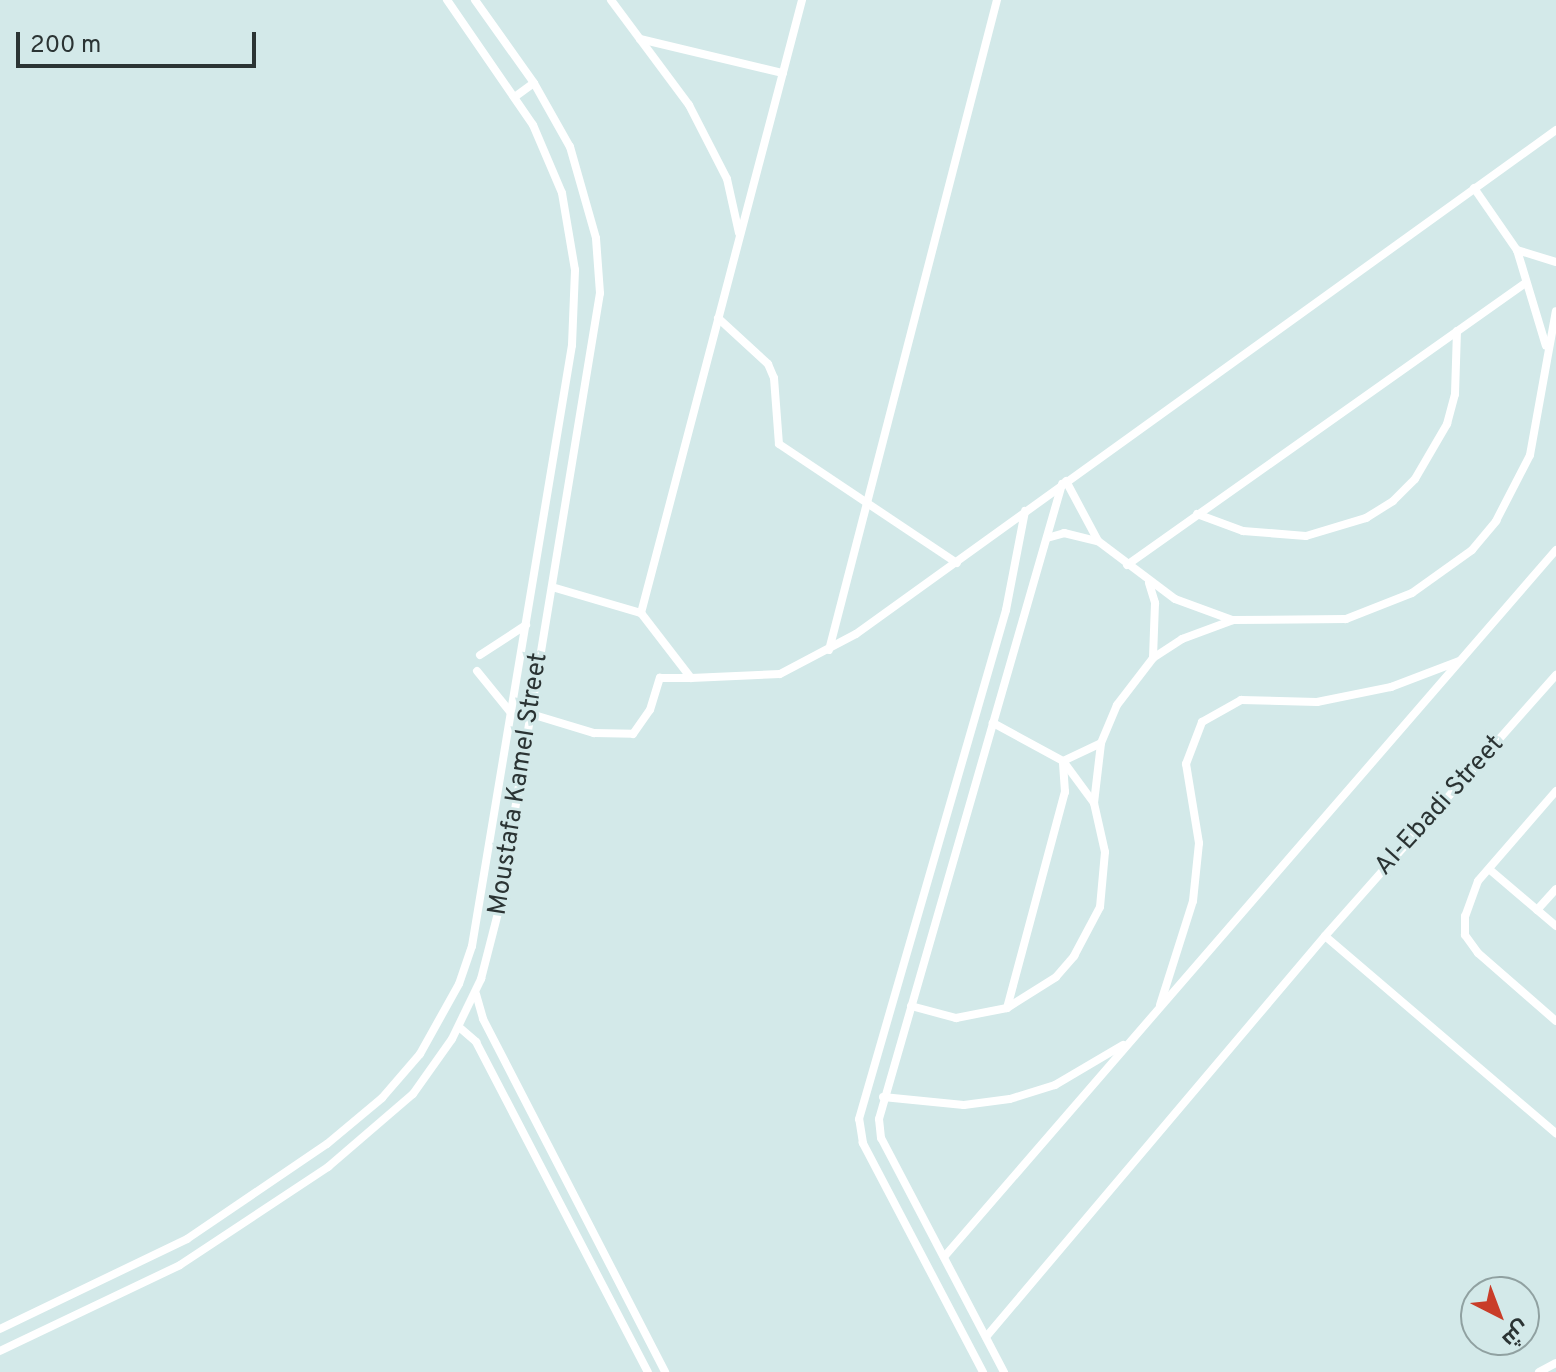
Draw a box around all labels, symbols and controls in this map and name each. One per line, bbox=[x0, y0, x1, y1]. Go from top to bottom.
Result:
scale bar bbox=[20, 16, 260, 66]
text: 200 m bbox=[30, 31, 101, 61]
street label: Moustafa Kamel Street bbox=[483, 651, 555, 917]
street label: Al-Ebadi Street bbox=[1369, 729, 1511, 883]
north arrow bbox=[1460, 1276, 1540, 1356]
text: ش bbox=[1496, 1313, 1535, 1352]

